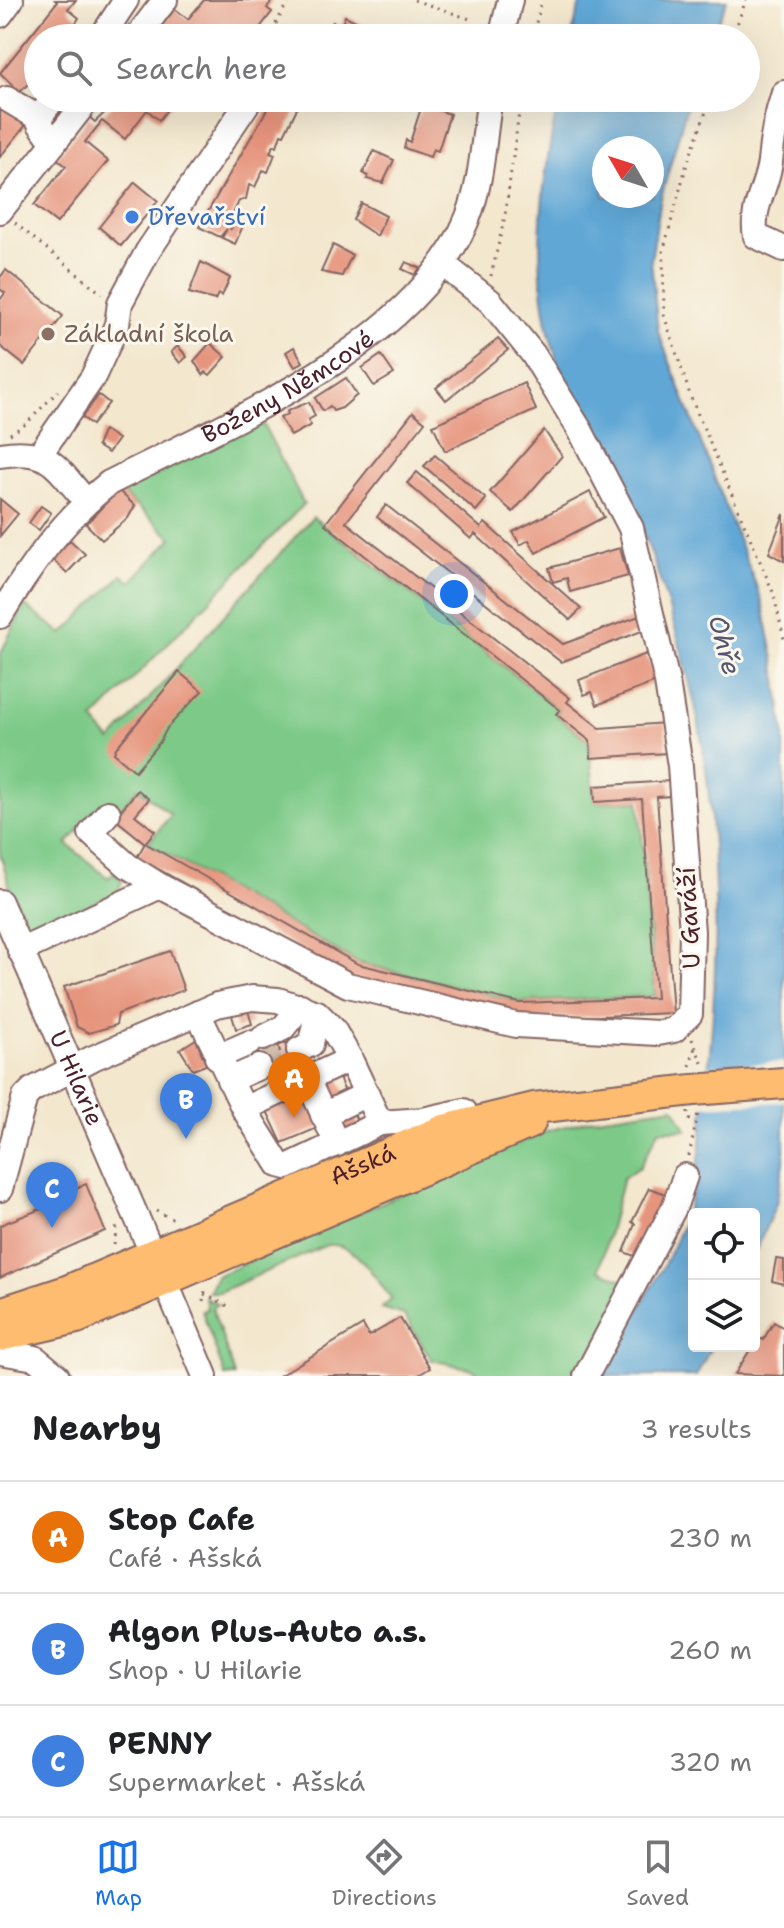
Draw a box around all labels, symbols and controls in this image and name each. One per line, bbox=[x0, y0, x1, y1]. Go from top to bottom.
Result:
search box bbox=[24, 24, 760, 112]
icon: search bbox=[52, 46, 96, 90]
text: Search here bbox=[116, 48, 287, 89]
north arrow bbox=[592, 136, 664, 208]
place label: Dřevařství bbox=[148, 201, 266, 233]
marker: Dřevařství bbox=[123, 208, 141, 226]
place label: Základní škola bbox=[64, 318, 234, 350]
street label: Boženy Němcové bbox=[196, 323, 381, 451]
marker: Základní škola bbox=[39, 325, 57, 343]
your location bbox=[434, 574, 474, 614]
water label: Ohře bbox=[701, 611, 750, 679]
street label: U Garáží bbox=[670, 866, 708, 970]
street label: U Hilarie bbox=[42, 1026, 111, 1131]
pin: A bbox=[268, 1052, 320, 1118]
pin: B bbox=[160, 1073, 212, 1139]
street label: Ašská bbox=[325, 1137, 400, 1193]
pin: C bbox=[26, 1162, 78, 1228]
map controls bbox=[688, 1208, 760, 1352]
button: locate bbox=[688, 1208, 760, 1280]
button: layers bbox=[688, 1280, 760, 1352]
text: Nearby bbox=[32, 1405, 162, 1451]
text: 3 results bbox=[640, 1411, 752, 1446]
text: Stop Cafe bbox=[108, 1499, 255, 1540]
text: A bbox=[48, 1520, 68, 1555]
text: 230 m bbox=[668, 1520, 752, 1555]
text: Café · Ašská bbox=[108, 1540, 262, 1575]
text: Algon Plus-Auto a.s. bbox=[108, 1611, 427, 1652]
text: B bbox=[50, 1632, 66, 1667]
text: 260 m bbox=[668, 1632, 752, 1667]
text: Shop · U Hilarie bbox=[108, 1652, 302, 1687]
text: PENNY bbox=[108, 1723, 212, 1764]
text: C bbox=[50, 1744, 66, 1779]
text: 320 m bbox=[669, 1744, 752, 1779]
text: Supermarket · Ašská bbox=[108, 1764, 365, 1799]
tab: Map bbox=[95, 1835, 142, 1912]
tab: Directions bbox=[332, 1835, 437, 1912]
tab: Saved bbox=[627, 1835, 689, 1912]

